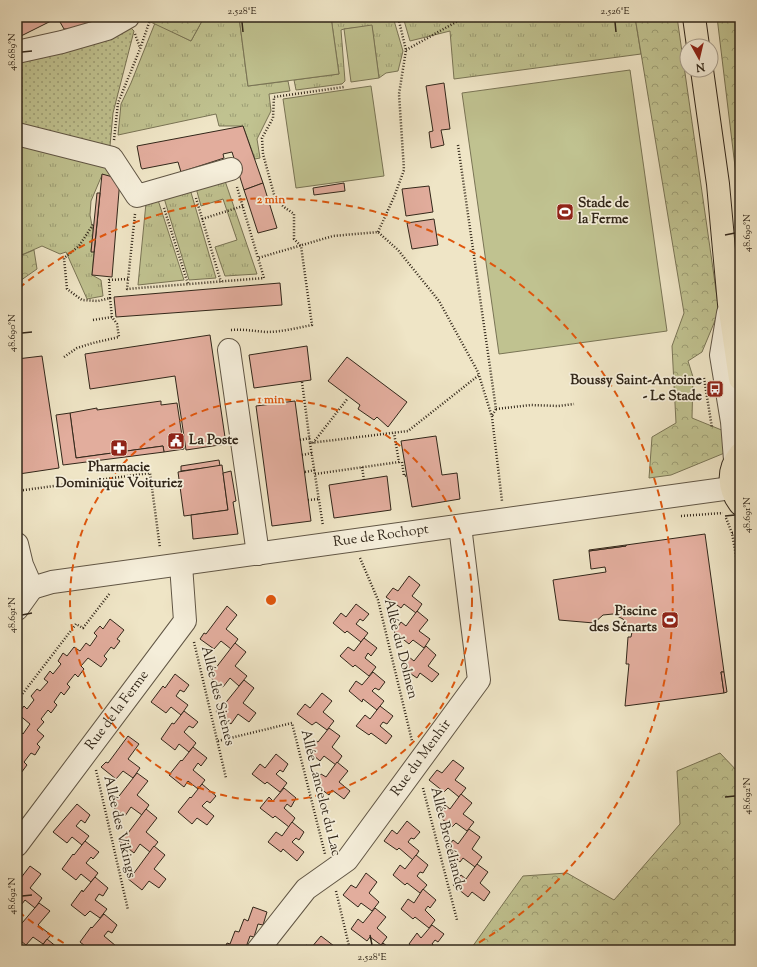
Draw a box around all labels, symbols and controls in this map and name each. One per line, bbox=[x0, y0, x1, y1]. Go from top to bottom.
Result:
text: 2.528°E bbox=[228, 4, 256, 19]
text: 2.526°E bbox=[601, 4, 629, 19]
text: 48.689°N bbox=[5, 33, 20, 71]
north arrow bbox=[679, 38, 719, 78]
text: N bbox=[695, 58, 707, 75]
text: 2 min bbox=[257, 191, 286, 209]
place label: Stade de la Ferme bbox=[578, 194, 629, 230]
sports icon: Stade de la Ferme bbox=[555, 202, 575, 222]
text: 48.690°N bbox=[740, 214, 755, 252]
text: 48.690°N bbox=[5, 314, 20, 352]
place label: Boussy Saint-Antoine - Le Stade bbox=[570, 371, 702, 407]
bus stop icon: Boussy Saint-Antoine - Le Stade bbox=[705, 379, 725, 399]
text: 1 min bbox=[256, 391, 285, 409]
public building icon: La Poste bbox=[166, 431, 186, 451]
place label: La Poste bbox=[189, 431, 239, 451]
pharmacy icon: Pharmacie Dominique Voituriez bbox=[109, 438, 129, 458]
place label: Pharmacie Dominique Voituriez bbox=[55, 458, 183, 494]
text: 48.691°N bbox=[740, 497, 755, 533]
street label: Rue de Rochopt bbox=[332, 520, 430, 553]
centre of rings bbox=[264, 593, 278, 607]
text: 48.691°N bbox=[5, 597, 20, 633]
street label: Allée du Dolmen bbox=[378, 597, 422, 701]
place label: Piscine des Sénarts bbox=[589, 602, 657, 638]
sports icon: Piscine des Sénarts bbox=[660, 610, 680, 630]
street label: Allée des Sirènes bbox=[195, 644, 239, 748]
street label: Rue de la Ferme bbox=[81, 667, 154, 755]
street label: Rue du Menhir bbox=[387, 715, 457, 801]
street label: Allée Lancelot du Lac bbox=[295, 728, 345, 858]
street label: Allée des Vikings bbox=[98, 774, 140, 880]
text: 48.692°N bbox=[740, 777, 755, 815]
street label: Allée Brocéliande bbox=[424, 785, 470, 893]
text: 48.692°N bbox=[5, 877, 20, 915]
text: 2.528°E bbox=[358, 950, 386, 965]

